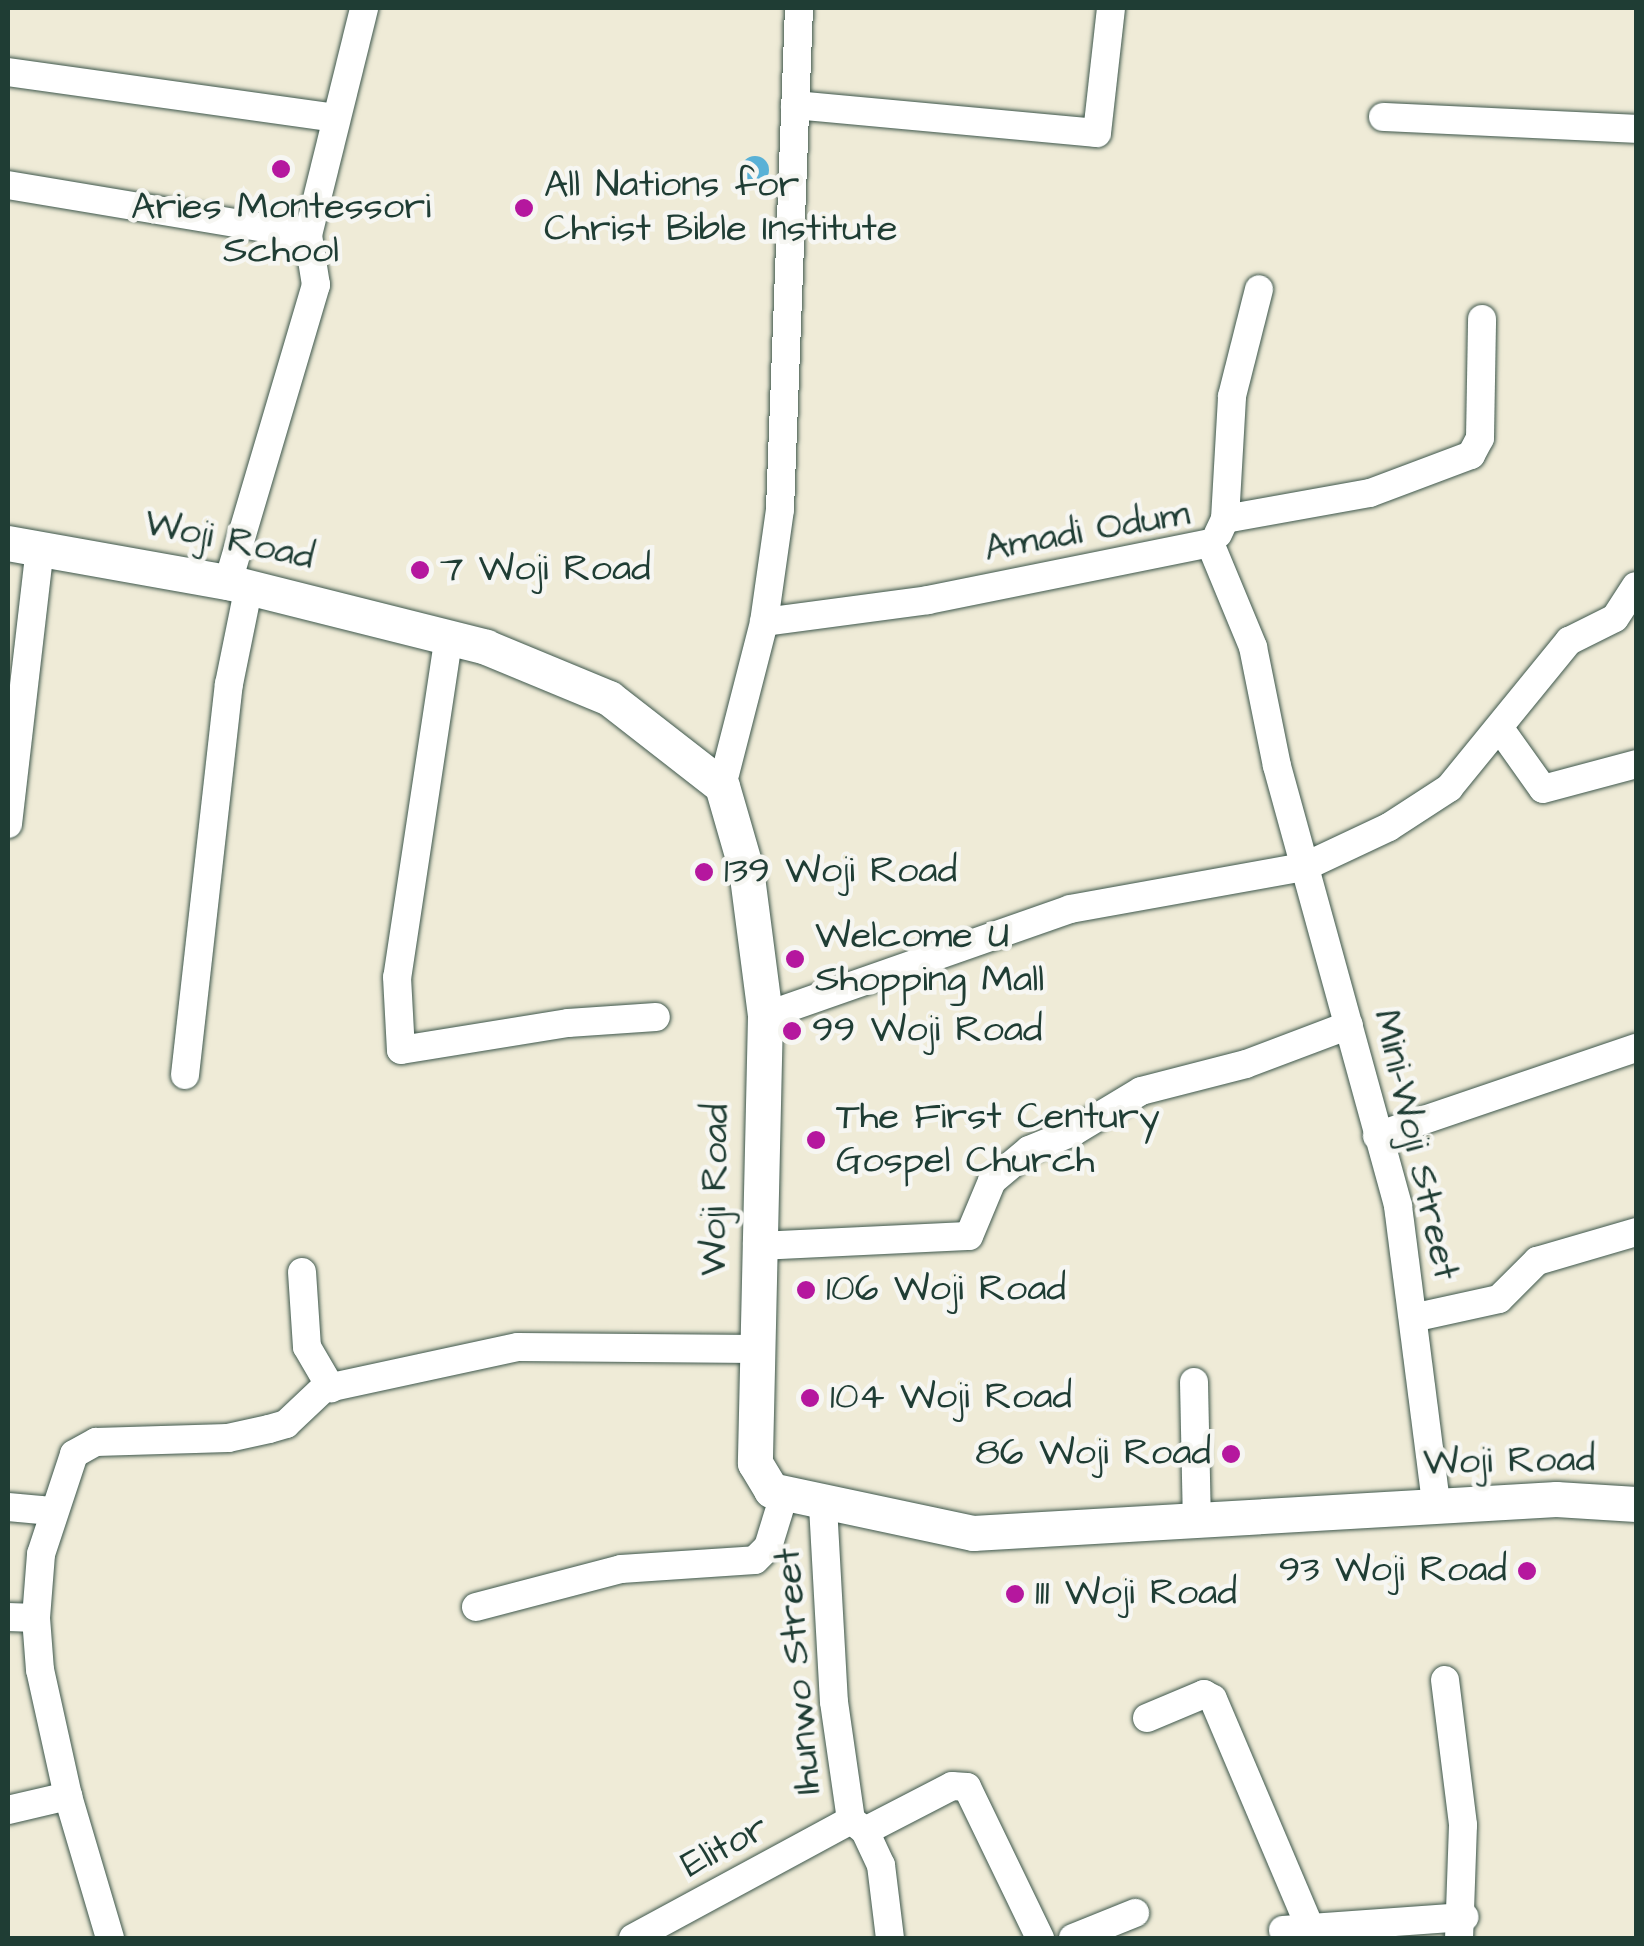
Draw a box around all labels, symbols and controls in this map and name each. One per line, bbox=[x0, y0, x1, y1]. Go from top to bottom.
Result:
marker: Aries Montessori School bbox=[270, 158, 292, 180]
place label: All Nations for Christ Bible Institute bbox=[544, 163, 897, 252]
place label: Aries Montessori School bbox=[131, 185, 431, 274]
marker: All Nations for Christ Bible Institute bbox=[513, 197, 535, 219]
street label: Amadi Odum bbox=[981, 492, 1193, 572]
street label: Woji Road bbox=[140, 501, 318, 581]
place label: 7 Woji Road bbox=[440, 547, 651, 593]
marker: 7 Woji Road bbox=[409, 559, 431, 581]
place label: 139 Woji Road bbox=[724, 849, 957, 895]
marker: 139 Woji Road bbox=[693, 861, 715, 883]
place label: Welcome U Shopping Mall bbox=[815, 914, 1044, 1004]
marker: Welcome U Shopping Mall bbox=[784, 948, 806, 970]
street label: Mini-Woji Street bbox=[1362, 1006, 1468, 1284]
place label: 99 Woji Road bbox=[812, 1008, 1043, 1054]
marker: 99 Woji Road bbox=[781, 1020, 803, 1042]
place label: The First Century Gospel Church bbox=[836, 1095, 1160, 1184]
street label: Woji Road bbox=[692, 1104, 740, 1276]
marker: The First Century Gospel Church bbox=[805, 1129, 827, 1151]
place label: 106 Woji Road bbox=[826, 1267, 1066, 1313]
marker: 106 Woji Road bbox=[795, 1279, 817, 1301]
place label: 104 Woji Road bbox=[830, 1375, 1072, 1421]
marker: 104 Woji Road bbox=[799, 1387, 821, 1409]
place label: 86 Woji Road bbox=[975, 1431, 1211, 1477]
street label: Woji Road bbox=[1423, 1438, 1595, 1486]
marker: 86 Woji Road bbox=[1220, 1443, 1242, 1465]
street label: Ihunwo Street bbox=[766, 1546, 832, 1796]
place label: 93 Woji Road bbox=[1279, 1548, 1507, 1594]
marker: 93 Woji Road bbox=[1516, 1560, 1538, 1582]
place label: 111 Woji Road bbox=[1035, 1571, 1237, 1617]
marker: 111 Woji Road bbox=[1004, 1583, 1026, 1605]
street label: Elitor bbox=[674, 1805, 776, 1889]

